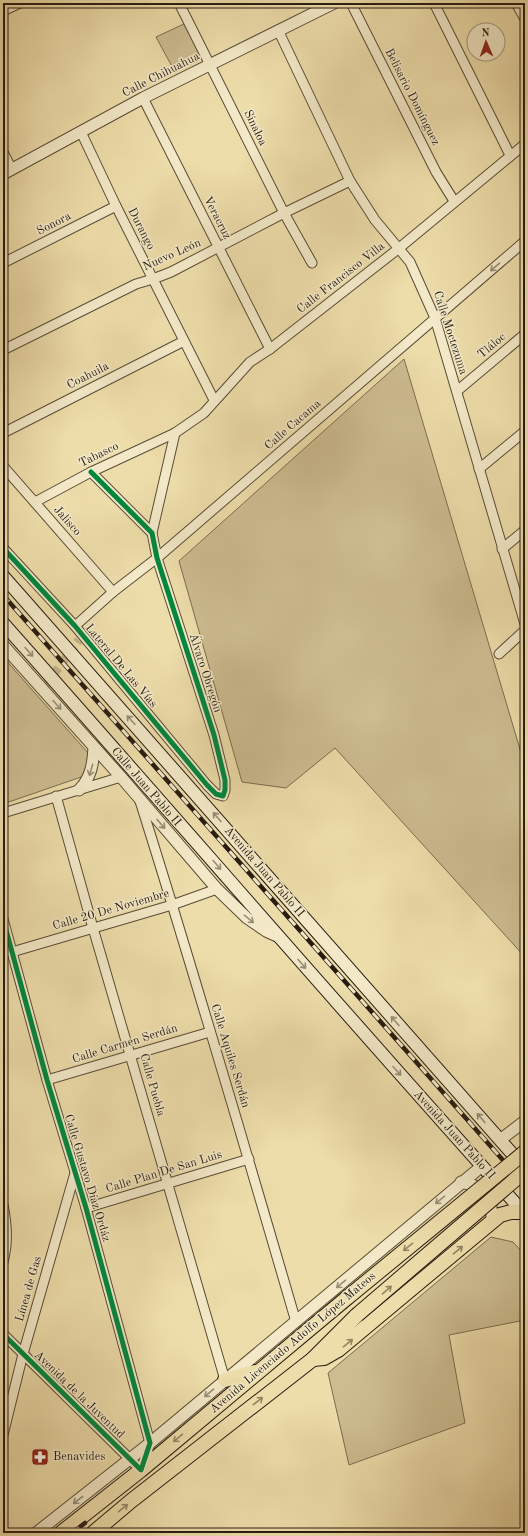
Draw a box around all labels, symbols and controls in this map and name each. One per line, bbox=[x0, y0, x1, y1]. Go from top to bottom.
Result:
north arrow bbox=[466, 22, 506, 62]
text: N bbox=[481, 28, 491, 39]
street label: Belisario Domínguez bbox=[382, 47, 442, 147]
street label: Calle Chihuahua bbox=[120, 50, 202, 100]
street label: Sinaloa bbox=[241, 108, 269, 148]
street label: Veracruz bbox=[201, 195, 233, 241]
street label: Durango bbox=[125, 206, 157, 252]
street label: Sonora bbox=[35, 210, 73, 238]
street label: Nuevo León bbox=[141, 237, 203, 273]
street label: Calle Francisco Villa bbox=[295, 240, 387, 316]
one-way arrow bbox=[490, 262, 501, 271]
street label: Calle Moctezuma bbox=[431, 290, 469, 376]
street label: Tláloc bbox=[476, 331, 508, 361]
street label: Coahuila bbox=[65, 360, 111, 392]
street label: Calle Cacama bbox=[263, 397, 323, 452]
street label: Tabasco bbox=[77, 440, 121, 470]
street label: Jalisco bbox=[51, 504, 83, 538]
street label: Lateral De Las Vías bbox=[83, 622, 159, 710]
street label: Álvaro Obregón bbox=[187, 631, 226, 715]
one-way arrow bbox=[24, 647, 34, 657]
one-way arrow bbox=[52, 700, 61, 710]
one-way arrow bbox=[126, 715, 136, 725]
street label: Calle Juan Pablo II bbox=[109, 745, 183, 829]
one-way arrow bbox=[87, 764, 94, 777]
one-way arrow bbox=[213, 813, 222, 823]
one-way arrow bbox=[156, 819, 166, 829]
street label: Avenida Juan Pablo II bbox=[222, 825, 307, 920]
one-way arrow bbox=[212, 860, 221, 871]
street label: Calle 20 De Noviembre bbox=[51, 887, 171, 932]
one-way arrow bbox=[244, 915, 255, 924]
one-way arrow bbox=[297, 958, 306, 969]
street label: Calle Aquiles Serdán bbox=[208, 1003, 252, 1110]
one-way arrow bbox=[391, 1016, 400, 1026]
street label: Calle Carmen Serdán bbox=[71, 1022, 180, 1066]
street label: Calle Puebla bbox=[137, 1052, 167, 1118]
one-way arrow bbox=[392, 1066, 401, 1076]
street label: Avenida Juan Pablo II bbox=[411, 1088, 497, 1182]
street label: Calle Gustavo Díaz Ordáz bbox=[62, 1113, 112, 1243]
one-way arrow bbox=[476, 1113, 485, 1124]
street label: Calle Plan De San Luis bbox=[104, 1149, 224, 1195]
one-way arrow bbox=[435, 1195, 446, 1204]
one-way arrow bbox=[403, 1243, 413, 1252]
one-way arrow bbox=[453, 1246, 463, 1255]
street label: Línea de Gas bbox=[14, 1255, 44, 1323]
street label: Avenida Licenciado Adolfo López Mateos bbox=[208, 1270, 378, 1416]
one-way arrow bbox=[336, 1279, 346, 1288]
one-way arrow bbox=[381, 1285, 392, 1294]
one-way arrow bbox=[342, 1338, 353, 1347]
street label: Avenida de la Juventud bbox=[32, 1349, 126, 1441]
one-way arrow bbox=[203, 1389, 214, 1398]
one-way arrow bbox=[253, 1397, 264, 1406]
one-way arrow bbox=[173, 1434, 184, 1443]
pharmacy icon: Benavides bbox=[30, 1447, 50, 1467]
place label: Benavides bbox=[53, 1451, 105, 1463]
one-way arrow bbox=[72, 1496, 83, 1504]
one-way arrow bbox=[118, 1503, 128, 1512]

